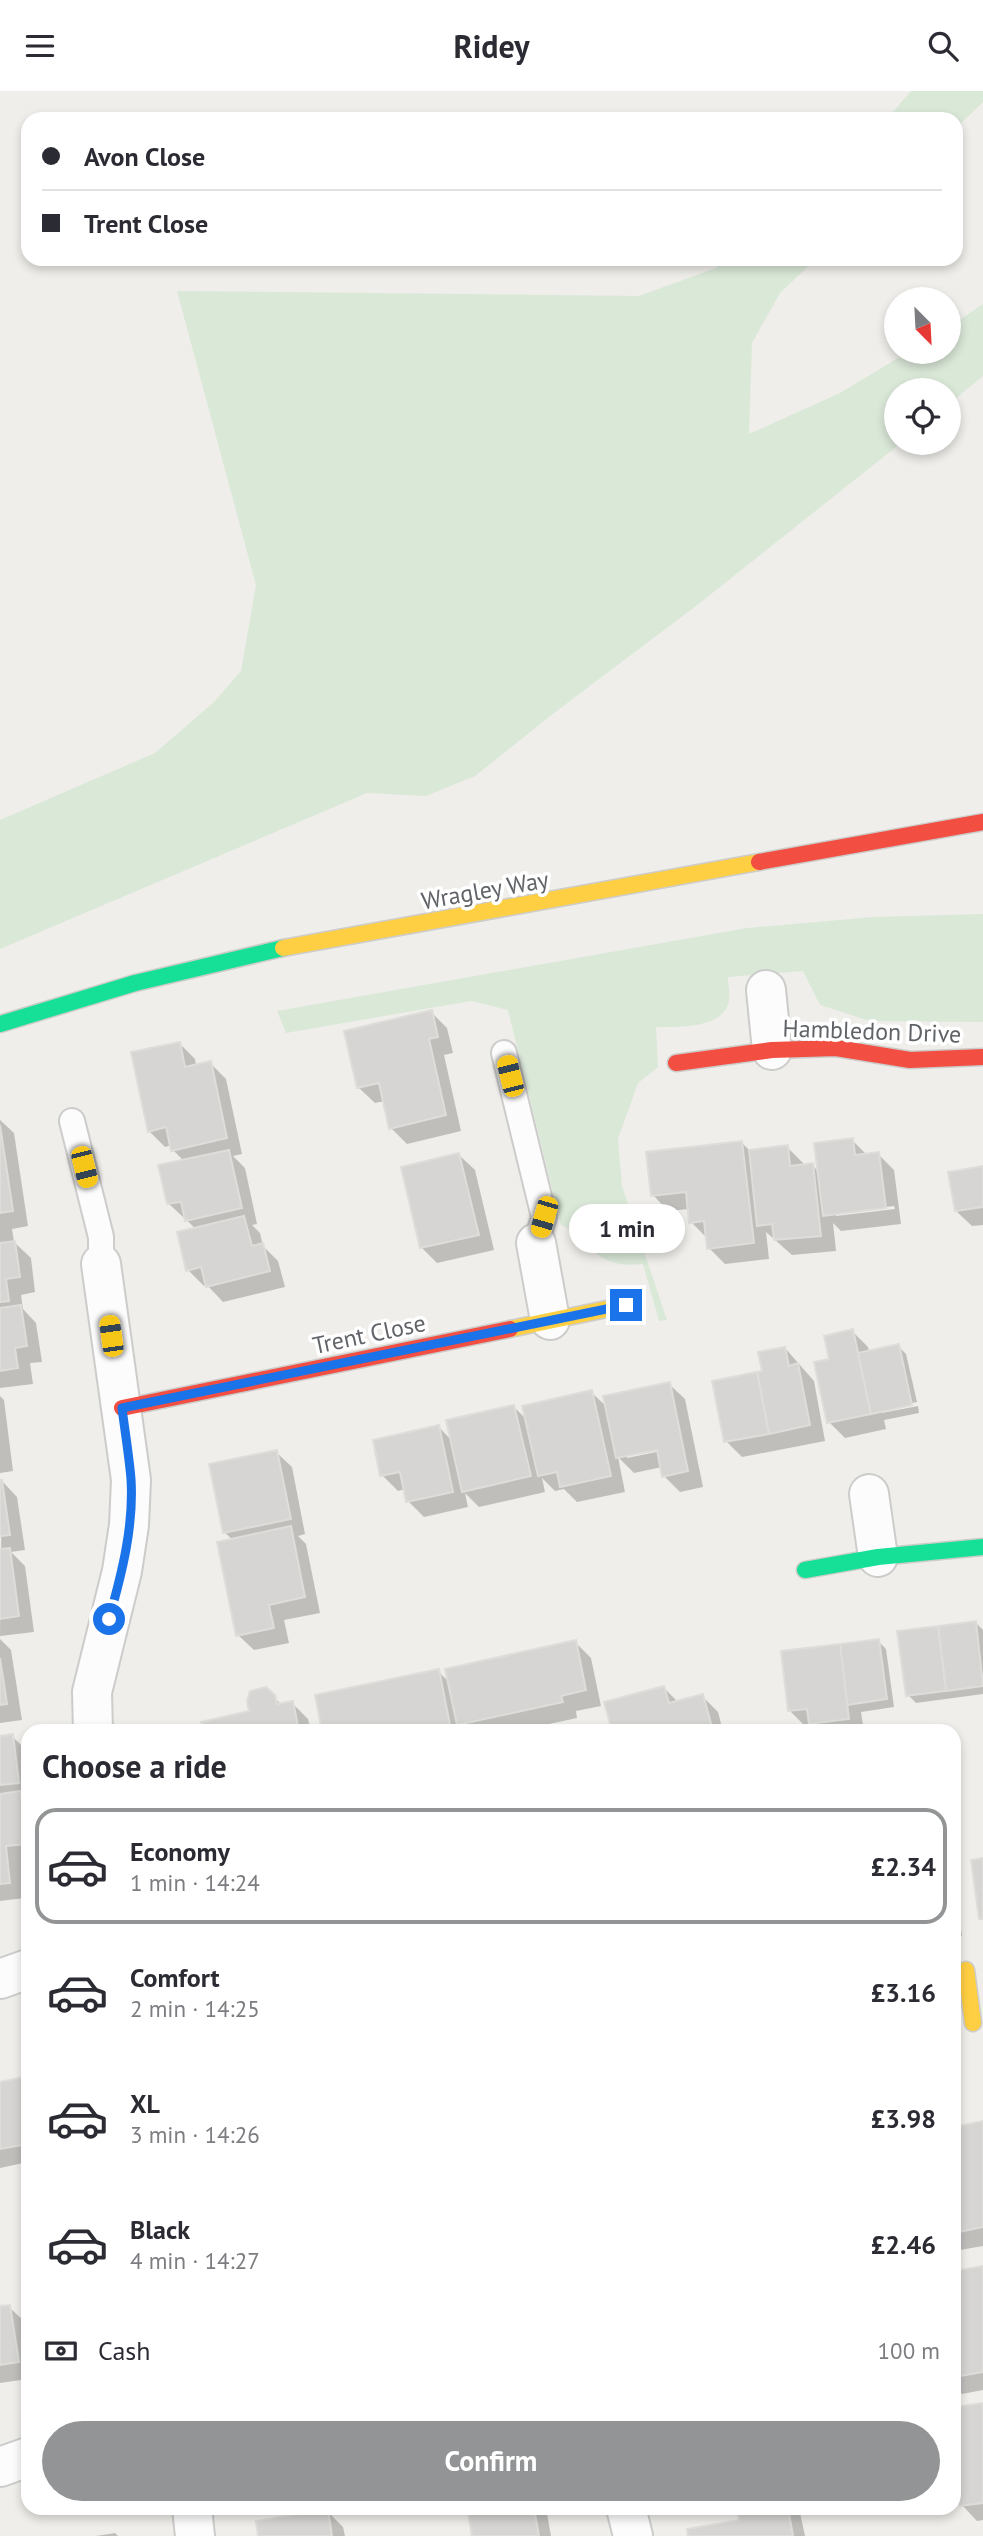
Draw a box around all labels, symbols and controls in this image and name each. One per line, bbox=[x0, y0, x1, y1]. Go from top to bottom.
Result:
text: Ridey bbox=[453, 25, 530, 67]
icon: menu bbox=[21, 27, 59, 65]
icon: search bbox=[924, 27, 962, 65]
text: Avon Close bbox=[84, 140, 205, 173]
text: Trent Close bbox=[84, 207, 208, 240]
north arrow bbox=[884, 287, 961, 364]
map controls bbox=[884, 287, 961, 455]
button: locate bbox=[884, 378, 961, 455]
street label: Wragley Way bbox=[419, 864, 551, 916]
street label: Hambledon Drive bbox=[782, 1012, 962, 1050]
car bbox=[495, 1053, 526, 1099]
car bbox=[69, 1144, 100, 1190]
car bbox=[529, 1194, 560, 1240]
callout: 1 min bbox=[568, 1203, 684, 1253]
text: 1 min bbox=[599, 1214, 655, 1243]
route end bbox=[610, 1289, 642, 1321]
street label: Trent Close bbox=[310, 1307, 428, 1361]
car bbox=[98, 1314, 125, 1358]
route start bbox=[93, 1603, 125, 1635]
text: Choose a ride bbox=[42, 1745, 227, 1787]
icon: car bbox=[46, 1835, 109, 1898]
text: Economy bbox=[130, 1835, 230, 1868]
text: £2.34 bbox=[871, 1850, 936, 1883]
text: 1 min · 14:24 bbox=[130, 1868, 260, 1897]
icon: car bbox=[46, 1961, 109, 2024]
text: Comfort bbox=[130, 1961, 220, 1994]
text: £3.16 bbox=[871, 1976, 936, 2009]
text: 2 min · 14:25 bbox=[130, 1994, 260, 2023]
icon: car bbox=[46, 2087, 109, 2150]
text: XL bbox=[130, 2087, 160, 2120]
text: £3.98 bbox=[871, 2102, 936, 2135]
text: 3 min · 14:26 bbox=[130, 2120, 260, 2149]
icon: car bbox=[46, 2213, 109, 2276]
text: Black bbox=[130, 2213, 190, 2246]
text: £2.46 bbox=[871, 2228, 936, 2261]
text: 4 min · 14:27 bbox=[130, 2246, 260, 2275]
icon: cash bbox=[42, 2332, 80, 2370]
text: Cash bbox=[98, 2334, 150, 2367]
text: 100 m bbox=[878, 2336, 940, 2365]
button: Confirm bbox=[42, 2421, 940, 2501]

